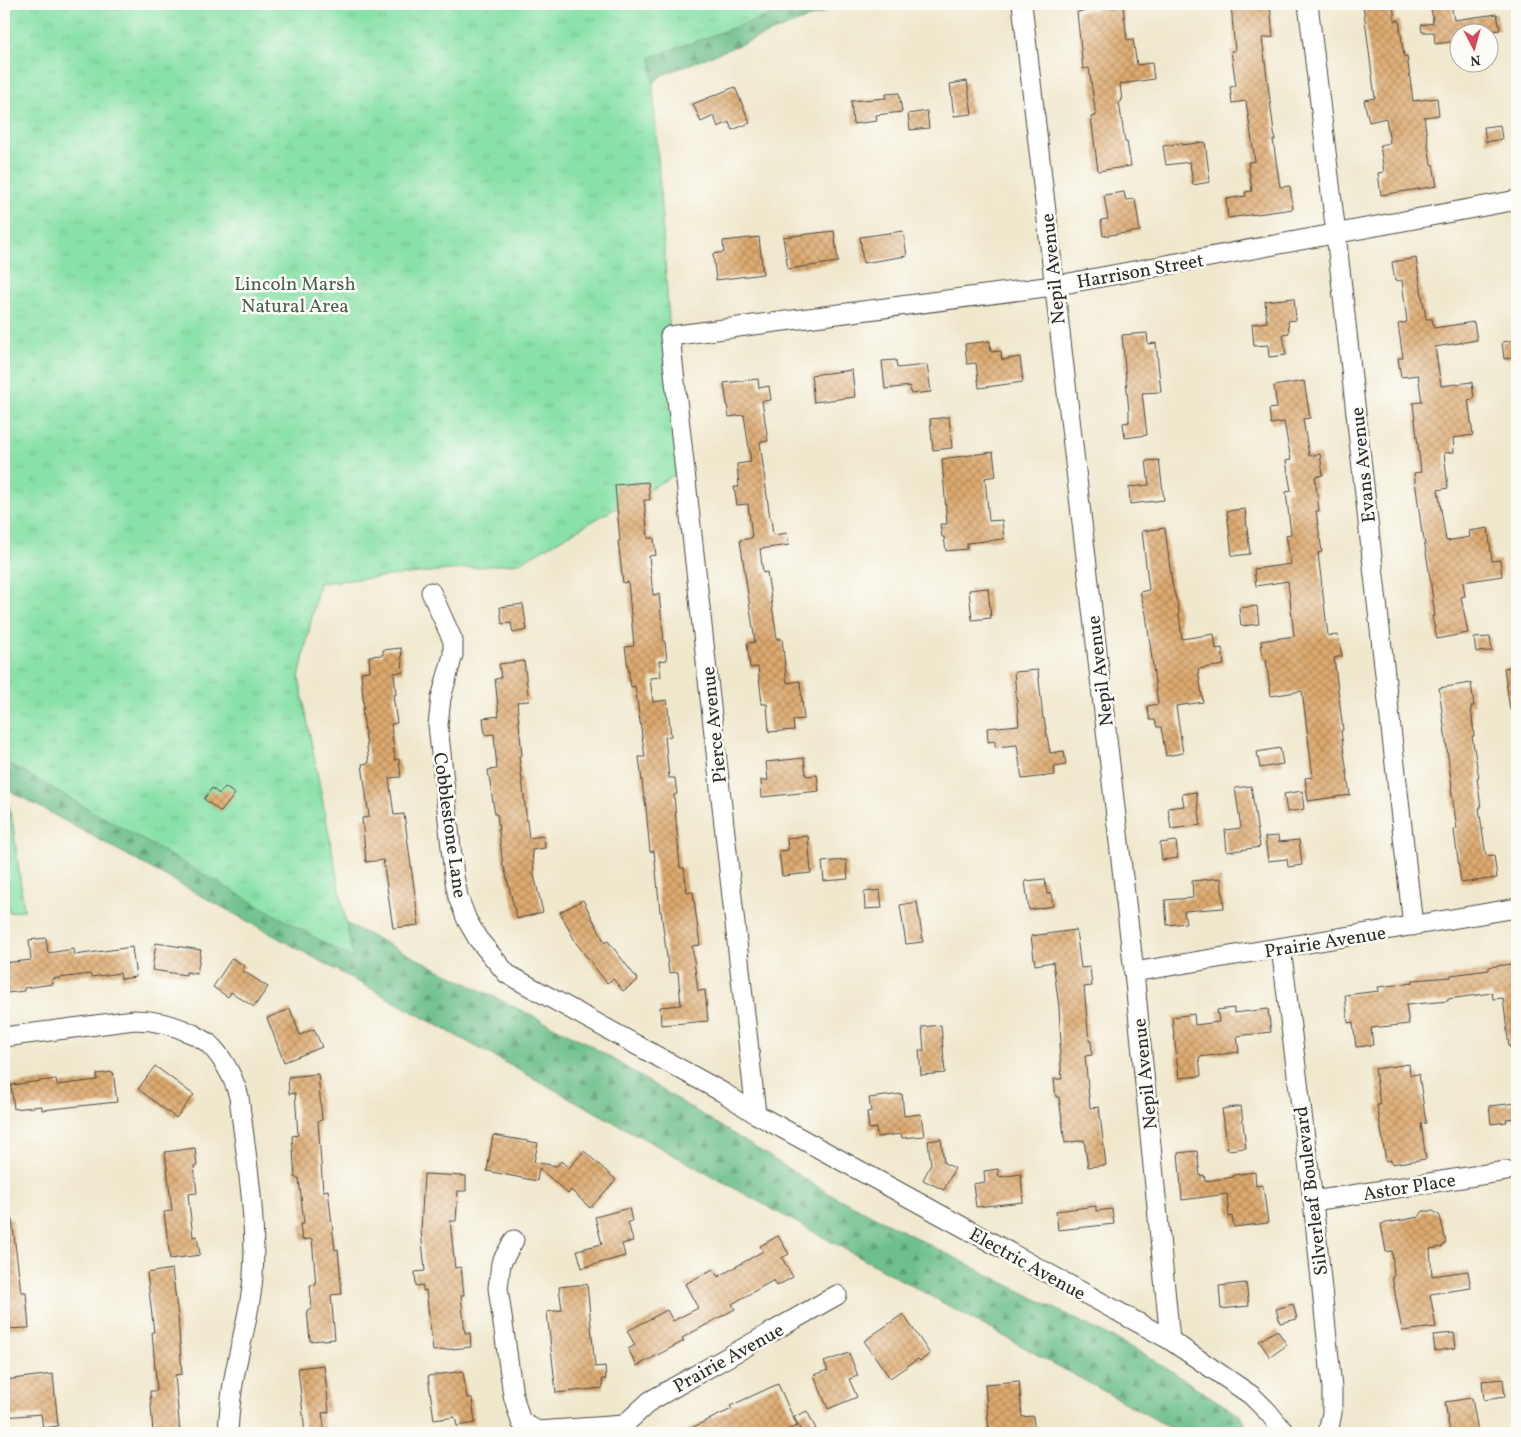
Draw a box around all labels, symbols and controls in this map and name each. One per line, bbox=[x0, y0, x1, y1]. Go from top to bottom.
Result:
north arrow bbox=[1448, 22, 1498, 72]
text: N bbox=[1469, 49, 1481, 69]
street label: Nepil Avenue bbox=[1035, 212, 1073, 326]
street label: Harrison Street bbox=[1075, 248, 1206, 296]
park label: Lincoln Marsh Natural Area bbox=[234, 272, 356, 320]
street label: Evans Avenue bbox=[1345, 406, 1383, 524]
street label: Nepil Avenue bbox=[1081, 614, 1121, 728]
street label: Pierce Avenue bbox=[696, 665, 734, 784]
street label: Cobblestone Lane bbox=[426, 751, 472, 900]
street label: Prairie Avenue bbox=[1263, 921, 1388, 965]
street label: Nepil Avenue bbox=[1127, 1017, 1165, 1131]
street label: Silverleaf Boulevard bbox=[1289, 1105, 1335, 1277]
street label: Astor Place bbox=[1361, 1168, 1458, 1208]
street label: Electric Avenue bbox=[964, 1222, 1090, 1307]
street label: Prairie Avenue bbox=[669, 1318, 789, 1400]

